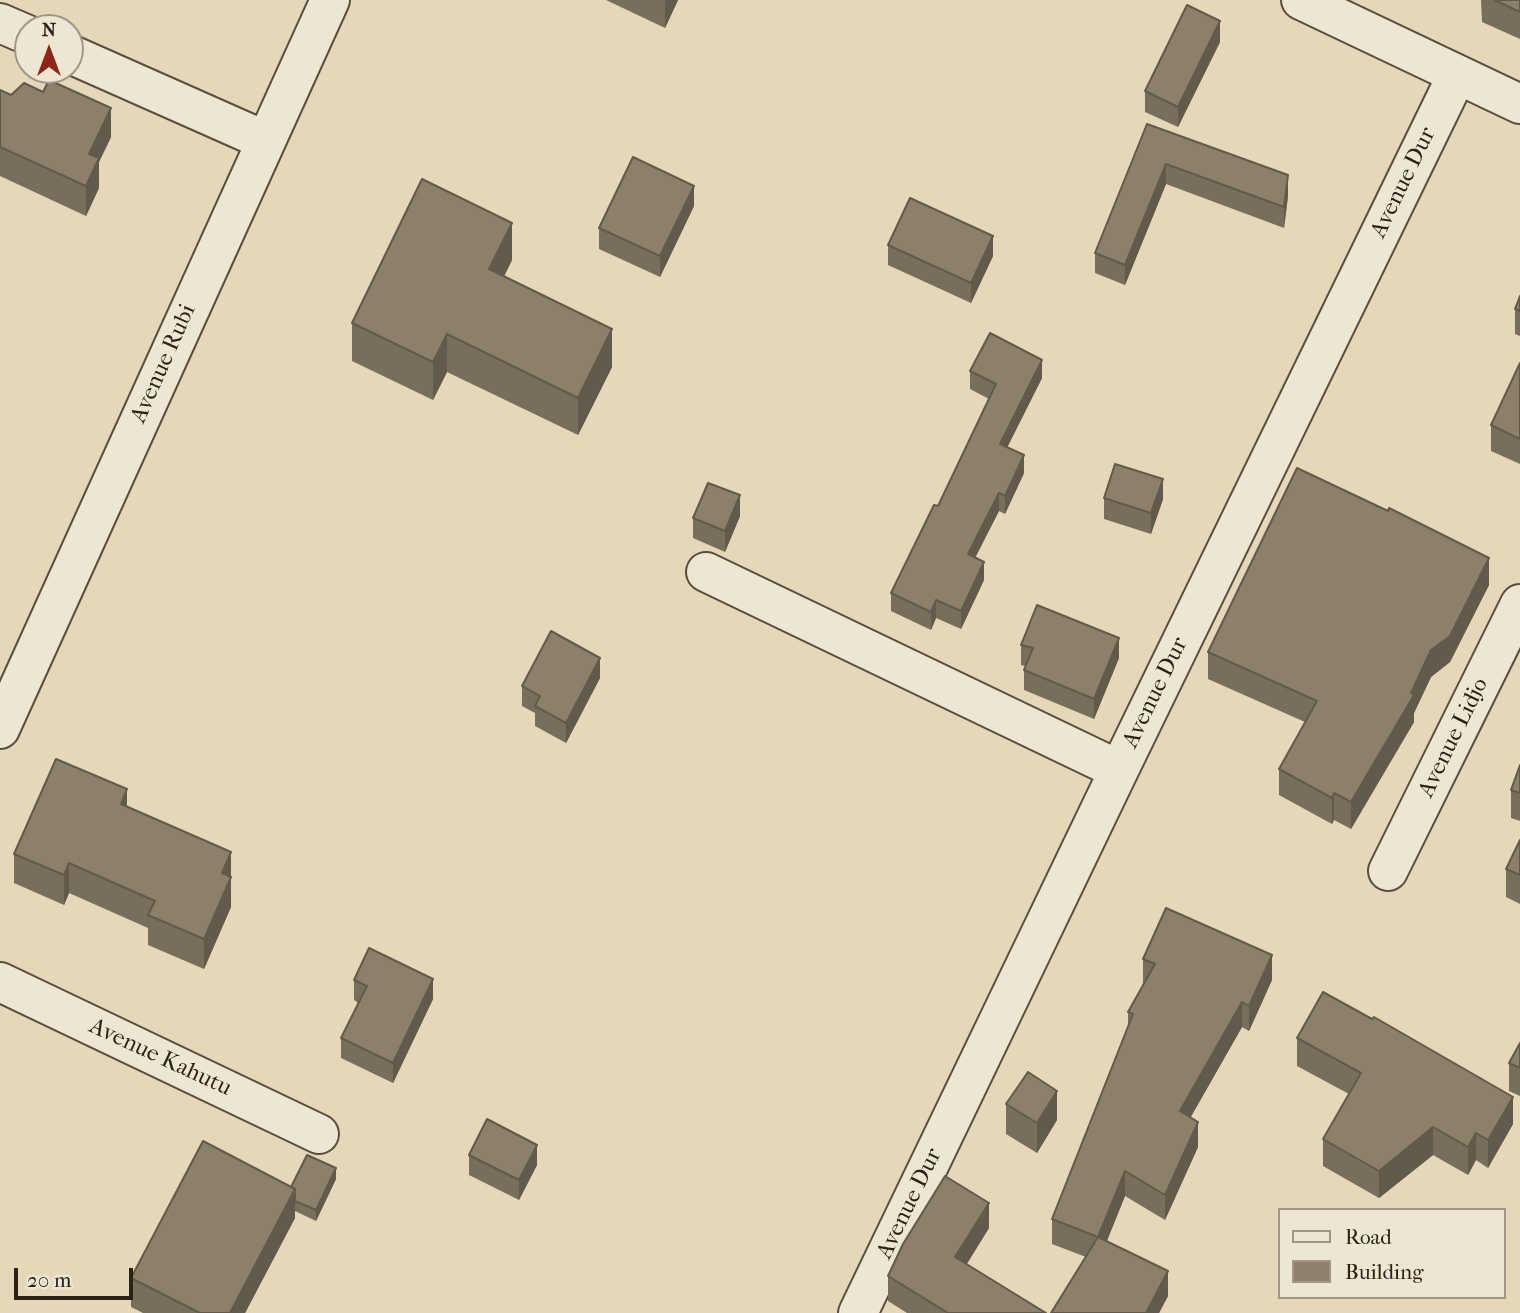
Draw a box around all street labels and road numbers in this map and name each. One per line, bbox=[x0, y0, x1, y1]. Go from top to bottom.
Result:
street label: Avenue Dur bbox=[1365, 123, 1443, 243]
street label: Avenue Rubi bbox=[126, 300, 202, 428]
street label: Avenue Dur bbox=[1117, 633, 1195, 753]
street label: Avenue Lidjo bbox=[1413, 674, 1495, 802]
street label: Avenue Kahutu bbox=[85, 1013, 235, 1103]
street label: Avenue Dur bbox=[871, 1144, 949, 1264]

